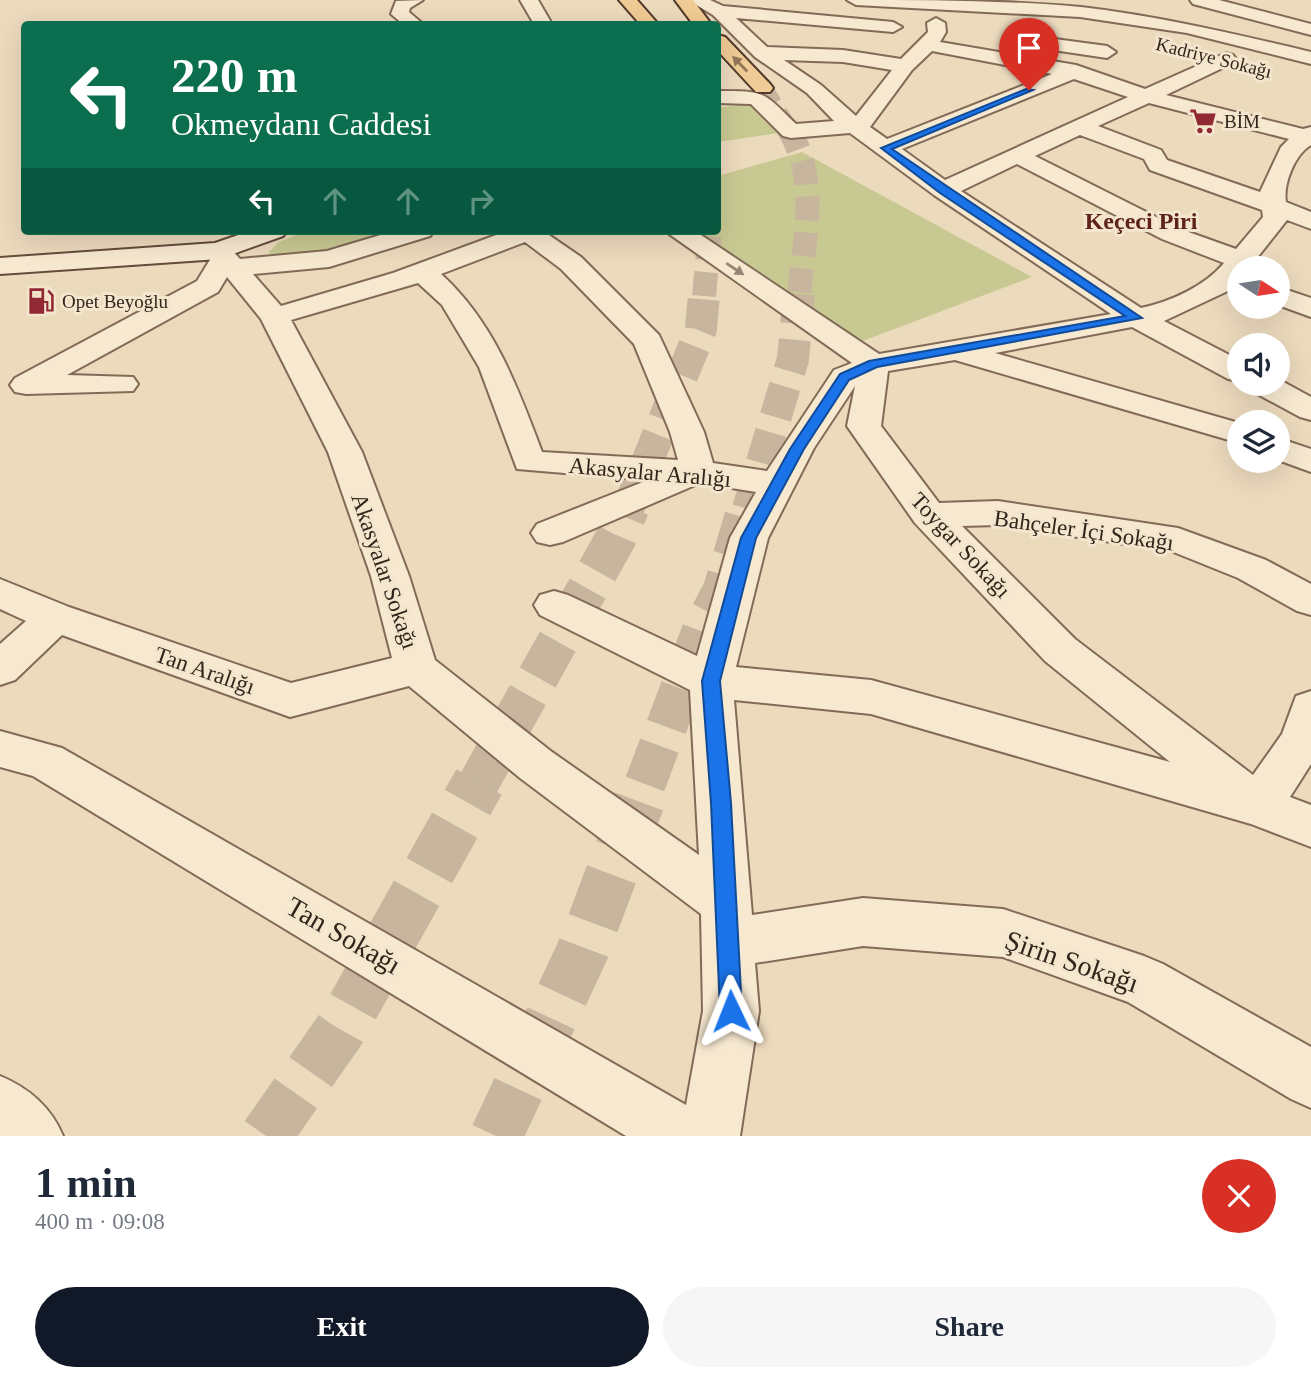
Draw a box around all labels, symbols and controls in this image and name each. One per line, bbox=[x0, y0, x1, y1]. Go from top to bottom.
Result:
pin bbox=[999, 18, 1059, 90]
icon: arrive bbox=[1010, 29, 1048, 67]
street label: Kadriye Sokağı bbox=[1154, 33, 1274, 82]
text: 220 m bbox=[171, 48, 298, 103]
icon: left bbox=[56, 49, 147, 140]
one-way arrow bbox=[732, 57, 749, 73]
text: Okmeydanı Caddesi bbox=[171, 106, 431, 142]
supermarket icon: BİM bbox=[1188, 106, 1218, 136]
place label: BİM bbox=[1224, 111, 1260, 132]
icon: left bbox=[243, 182, 281, 220]
icon: ahead bbox=[316, 182, 354, 220]
icon: ahead bbox=[389, 182, 427, 220]
icon: right bbox=[462, 182, 500, 220]
district label: Keçeci Piri bbox=[1085, 208, 1198, 234]
north arrow bbox=[1227, 256, 1290, 318]
map controls bbox=[1227, 256, 1290, 473]
one-way arrow bbox=[726, 262, 744, 276]
fuel station icon: Opet Beyoğlu bbox=[26, 286, 56, 316]
place label: Opet Beyoğlu bbox=[62, 291, 169, 312]
button: sound bbox=[1227, 333, 1290, 396]
button: layers bbox=[1227, 410, 1290, 473]
street label: Akasyalar Aralığı bbox=[568, 453, 732, 492]
street label: Toygar Sokağı bbox=[906, 488, 1016, 603]
street label: Akasyalar Sokağı bbox=[346, 490, 423, 652]
street label: Bahçeler İçi Sokağı bbox=[992, 505, 1175, 555]
street label: Tan Aralığı bbox=[152, 642, 258, 699]
street label: Tan Sokağı bbox=[281, 890, 406, 981]
street label: Şirin Sokağı bbox=[1001, 924, 1143, 999]
position arrow bbox=[694, 974, 768, 1048]
button: close bbox=[1202, 1159, 1276, 1233]
text: 1 min bbox=[35, 1160, 137, 1206]
text: 400 m · 09:08 bbox=[35, 1209, 165, 1234]
button: Exit bbox=[35, 1287, 649, 1367]
button: Share bbox=[663, 1287, 1276, 1367]

